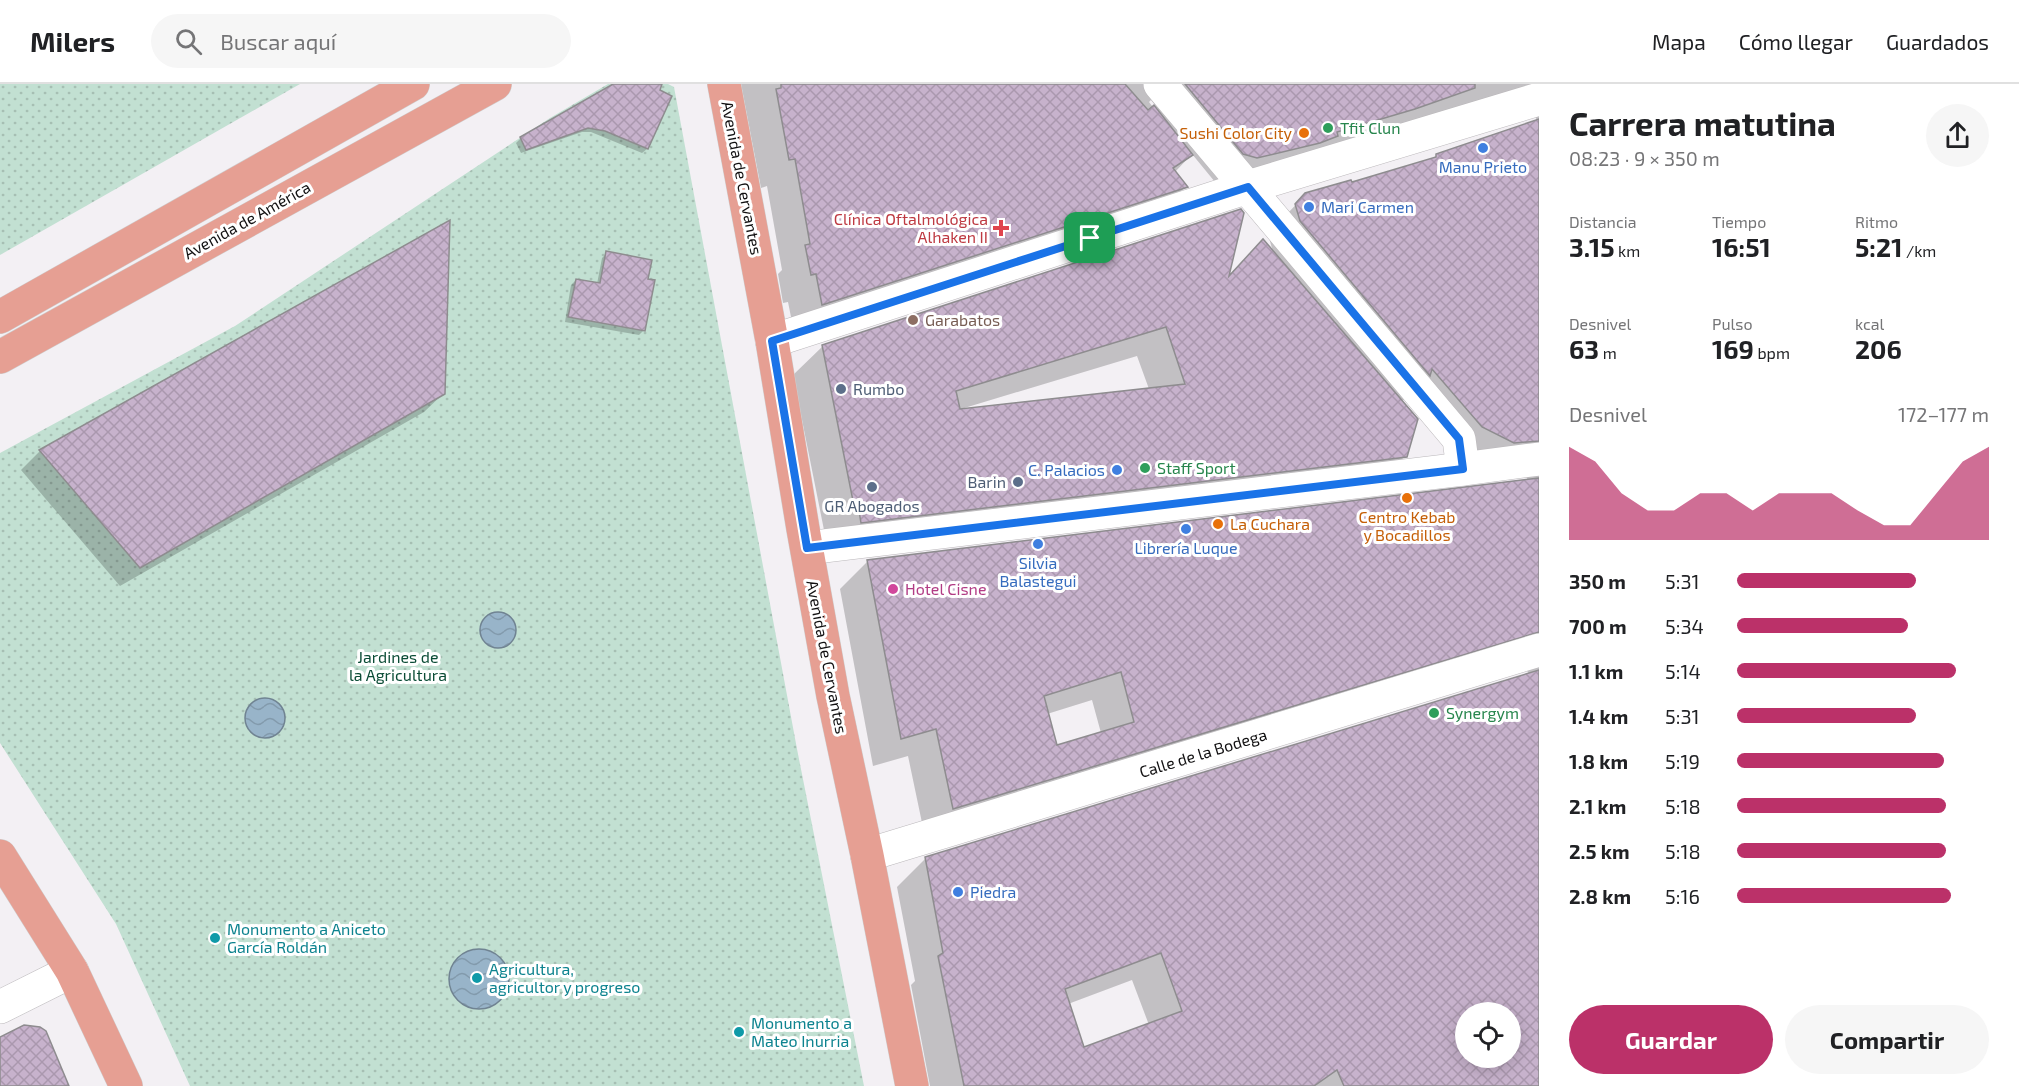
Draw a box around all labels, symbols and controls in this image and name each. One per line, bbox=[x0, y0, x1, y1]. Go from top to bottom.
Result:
search box bbox=[151, 14, 571, 68]
text: Milers bbox=[30, 24, 115, 58]
icon: search bbox=[172, 25, 205, 58]
text: Buscar aquí bbox=[220, 28, 336, 54]
text: Mapa bbox=[1652, 29, 1706, 54]
text: Cómo llegar bbox=[1739, 29, 1853, 54]
text: Guardados bbox=[1886, 29, 1989, 54]
street label: Avenida de Cervantes bbox=[718, 99, 767, 256]
text: Carrera matutina bbox=[1569, 103, 1836, 143]
button: share bbox=[1926, 104, 1989, 167]
place label: Tfit Clun bbox=[1340, 118, 1401, 137]
marker: Tfit Clun bbox=[1321, 121, 1335, 135]
place label: Sushi Color City bbox=[1180, 123, 1293, 142]
marker: Sushi Color City bbox=[1297, 126, 1311, 140]
marker: Manu Prieto bbox=[1476, 141, 1490, 155]
text: 08:23 · 9 × 350 m bbox=[1569, 146, 1720, 170]
place label: Manu Prieto bbox=[1439, 157, 1527, 176]
street label: Avenida de América bbox=[180, 177, 313, 262]
place label: Mari Carmen bbox=[1321, 197, 1414, 216]
marker: Mari Carmen bbox=[1302, 200, 1316, 214]
place label: Clínica Oftalmológica Alhaken II bbox=[834, 209, 988, 246]
pin bbox=[1064, 212, 1115, 263]
text: Distancia bbox=[1569, 212, 1636, 231]
text: Tiempo bbox=[1712, 212, 1766, 231]
text: Ritmo bbox=[1855, 212, 1898, 231]
marker: Clínica Oftalmológica Alhaken II bbox=[992, 219, 1010, 237]
icon: arrive bbox=[1073, 221, 1106, 254]
text: 3.15 bbox=[1569, 231, 1615, 262]
text: 16:51 bbox=[1712, 231, 1771, 262]
text: 5:21 bbox=[1855, 231, 1902, 262]
text: km bbox=[1615, 241, 1640, 260]
text: /km bbox=[1902, 241, 1936, 260]
place label: Garabatos bbox=[925, 310, 1000, 329]
marker: Garabatos bbox=[906, 313, 920, 327]
text: Desnivel bbox=[1569, 314, 1631, 333]
text: Pulso bbox=[1712, 314, 1753, 333]
text: kcal bbox=[1855, 314, 1884, 333]
text: 63 bbox=[1569, 333, 1599, 364]
text: 169 bbox=[1712, 333, 1754, 364]
text: 206 bbox=[1855, 333, 1902, 364]
text: m bbox=[1599, 343, 1617, 362]
text: bpm bbox=[1754, 343, 1790, 362]
place label: Rumbo bbox=[853, 379, 904, 398]
marker: Rumbo bbox=[834, 382, 848, 396]
text: Desnivel bbox=[1569, 402, 1647, 426]
text: 172–177 m bbox=[1898, 402, 1989, 426]
place label: Staff Sport bbox=[1157, 458, 1236, 477]
place label: C. Palacios bbox=[1028, 460, 1105, 479]
marker: Staff Sport bbox=[1138, 461, 1152, 475]
marker: C. Palacios bbox=[1110, 463, 1124, 477]
place label: Barin bbox=[968, 472, 1006, 491]
marker: Barin bbox=[1011, 475, 1025, 489]
marker: GR Abogados bbox=[865, 480, 879, 494]
marker: Centro Kebab y Bocadillos bbox=[1400, 491, 1414, 505]
place label: GR Abogados bbox=[824, 496, 920, 515]
place label: Centro Kebab y Bocadillos bbox=[1359, 507, 1455, 544]
place label: La Cuchara bbox=[1230, 514, 1310, 533]
marker: La Cuchara bbox=[1211, 517, 1225, 531]
marker: Librería Luque bbox=[1179, 522, 1193, 536]
marker: Silvia Balastegui bbox=[1031, 537, 1045, 551]
place label: Librería Luque bbox=[1134, 538, 1238, 557]
place label: Silvia Balastegui bbox=[999, 553, 1077, 590]
text: 350 m bbox=[1569, 569, 1626, 593]
text: 5:31 bbox=[1665, 569, 1700, 593]
street label: Avenida de Cervantes bbox=[803, 578, 852, 735]
place label: Hotel Cisne bbox=[905, 579, 986, 598]
marker: Hotel Cisne bbox=[886, 582, 900, 596]
text: 700 m bbox=[1569, 614, 1627, 638]
text: 5:34 bbox=[1665, 614, 1704, 638]
park label: Jardines de la Agricultura bbox=[349, 647, 447, 684]
text: 1.1 km bbox=[1569, 659, 1623, 683]
text: 5:14 bbox=[1665, 659, 1701, 683]
place label: Synergym bbox=[1446, 703, 1519, 722]
text: 1.4 km bbox=[1569, 704, 1628, 728]
text: 5:31 bbox=[1665, 704, 1700, 728]
marker: Synergym bbox=[1427, 706, 1441, 720]
street label: Calle de la Bodega bbox=[1137, 724, 1269, 781]
text: 1.8 km bbox=[1569, 749, 1628, 773]
text: 5:19 bbox=[1665, 749, 1700, 773]
text: 2.1 km bbox=[1569, 794, 1626, 818]
text: 5:18 bbox=[1665, 794, 1701, 818]
text: 2.5 km bbox=[1569, 839, 1630, 863]
text: 5:18 bbox=[1665, 839, 1701, 863]
place label: Piedra bbox=[970, 882, 1016, 901]
text: 2.8 km bbox=[1569, 884, 1631, 908]
text: 5:16 bbox=[1665, 884, 1700, 908]
marker: Piedra bbox=[951, 885, 965, 899]
place label: Monumento a Aniceto García Roldán bbox=[227, 919, 386, 956]
marker: Monumento a Aniceto García Roldán bbox=[208, 931, 222, 945]
place label: Agricultura, agricultor y progreso bbox=[489, 959, 640, 996]
marker: Agricultura, agricultor y progreso bbox=[470, 971, 484, 985]
map controls bbox=[1455, 1002, 1521, 1068]
button: locate bbox=[1455, 1002, 1521, 1068]
button: Guardar bbox=[1569, 1005, 1773, 1074]
button: Compartir bbox=[1785, 1005, 1989, 1074]
place label: Monumento a Mateo Inurria bbox=[751, 1013, 852, 1050]
marker: Monumento a Mateo Inurria bbox=[732, 1025, 746, 1039]

